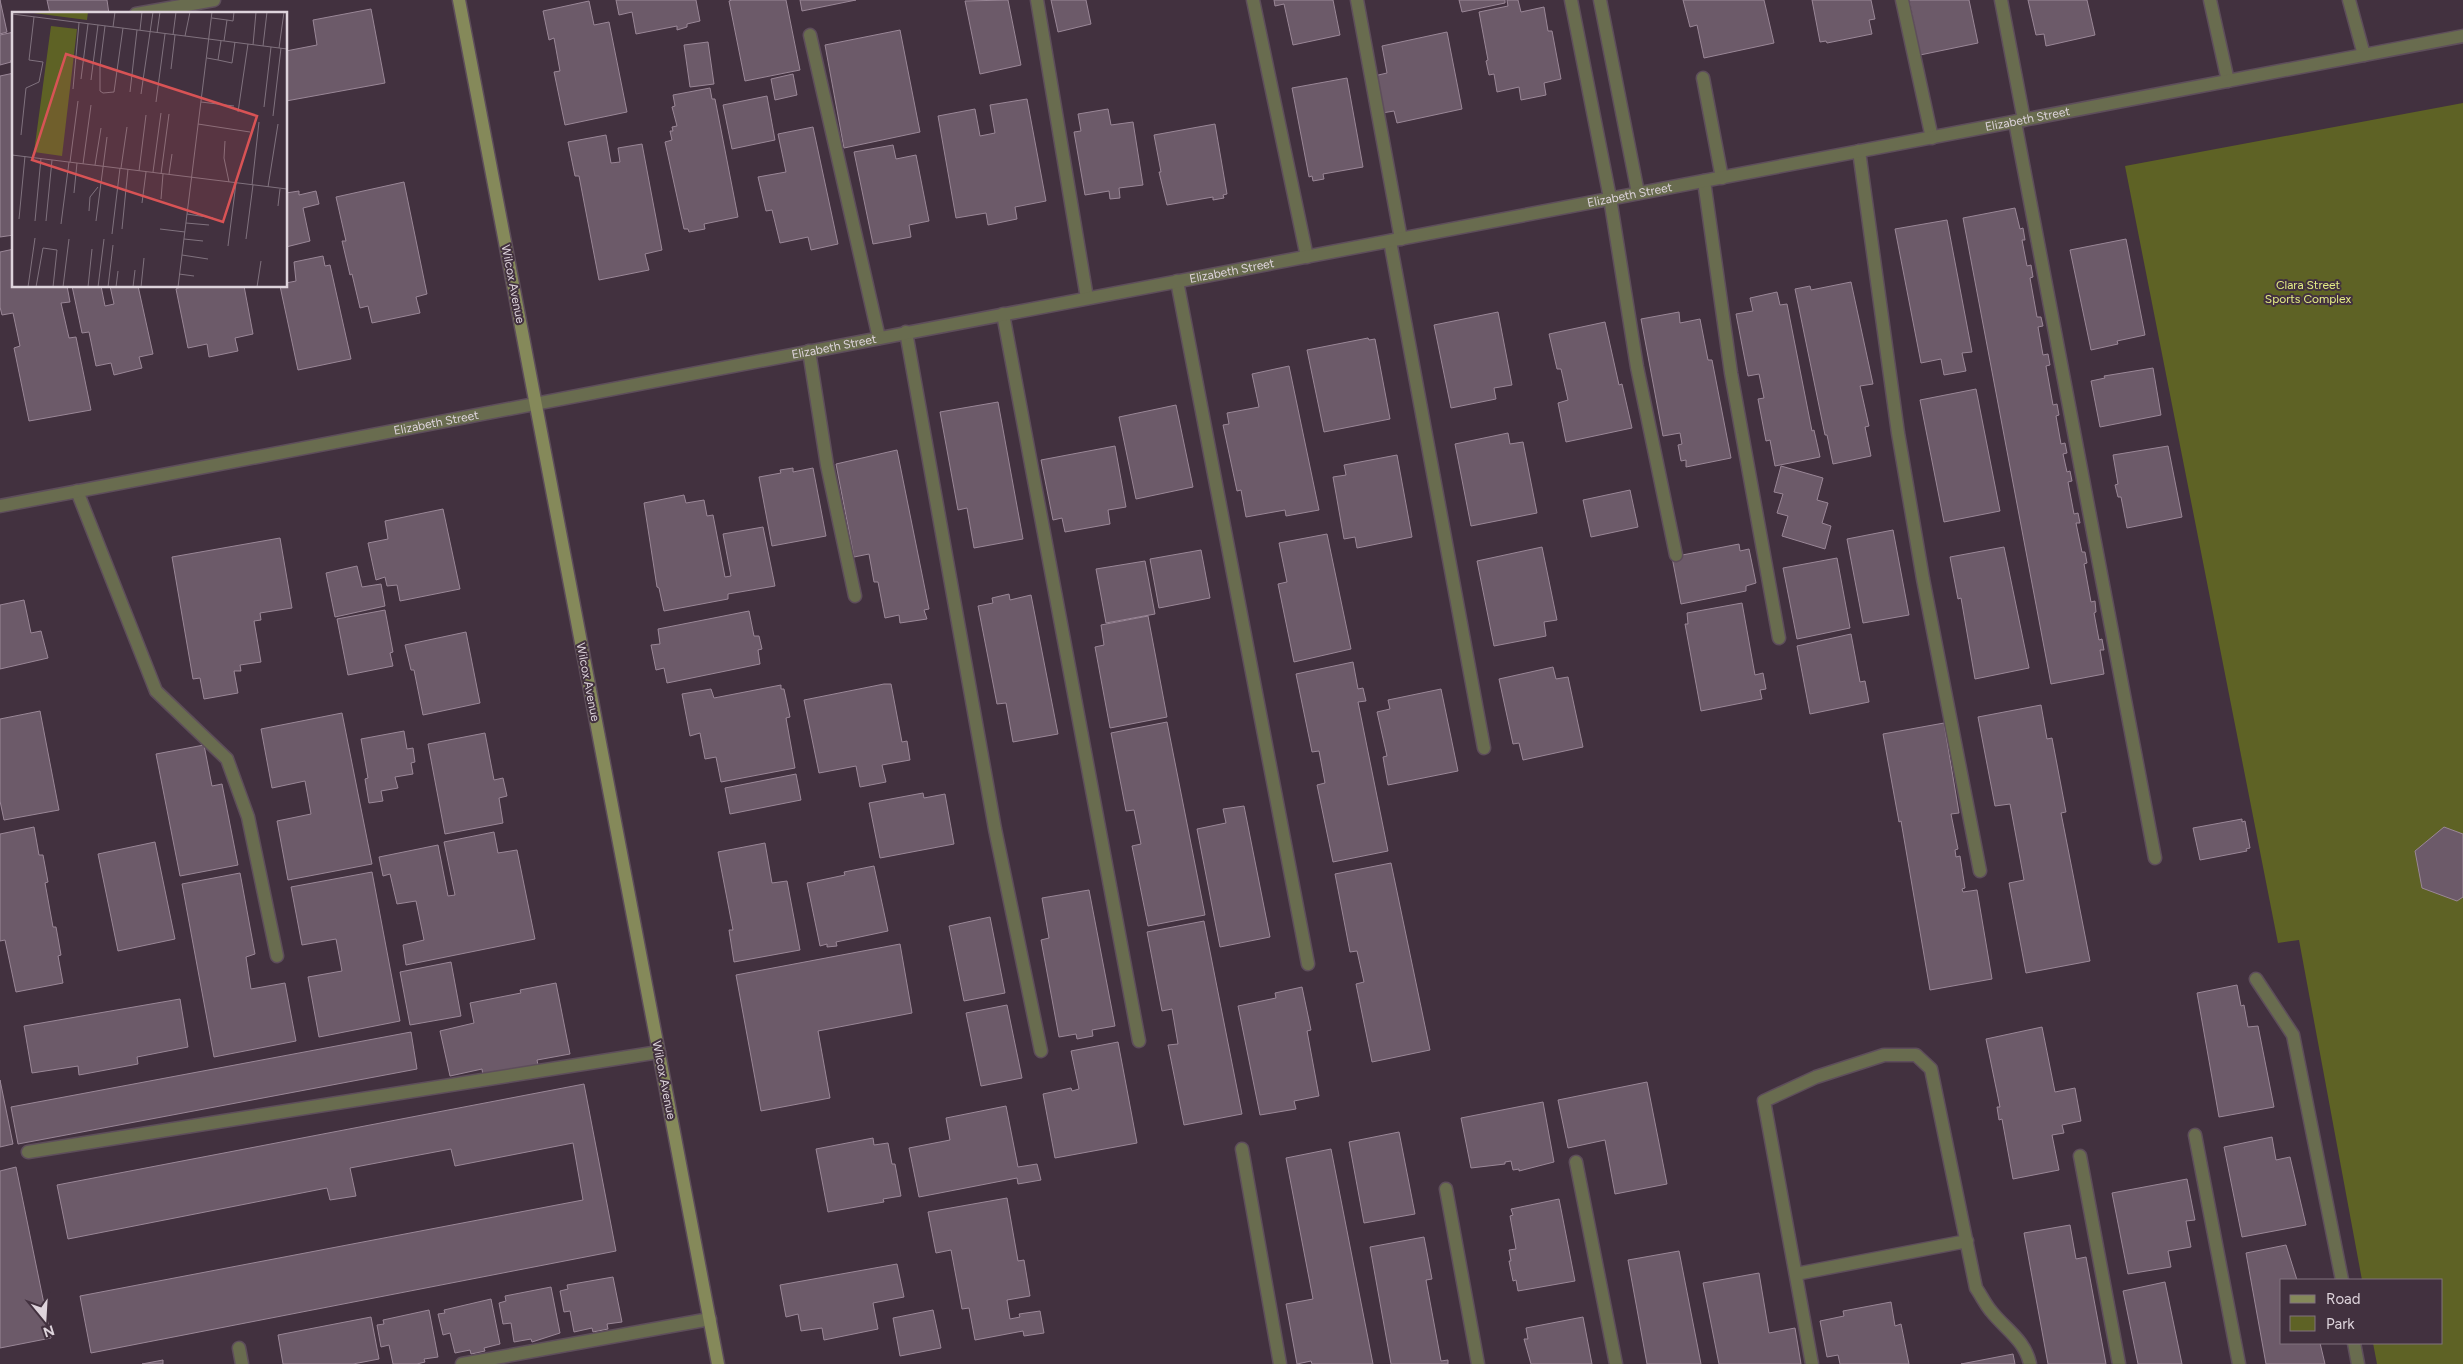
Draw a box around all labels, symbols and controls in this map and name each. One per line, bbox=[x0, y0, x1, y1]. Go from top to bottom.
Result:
inset map bbox=[12, 12, 288, 288]
street label: Elizabeth Street bbox=[1984, 104, 2071, 134]
street label: Elizabeth Street bbox=[1586, 180, 1674, 210]
street label: Wilcox Avenue bbox=[499, 244, 528, 325]
street label: Elizabeth Street bbox=[1188, 256, 1276, 286]
park label: Clara Street Sports Complex bbox=[2265, 278, 2351, 306]
street label: Elizabeth Street bbox=[790, 332, 878, 362]
street label: Elizabeth Street bbox=[393, 408, 480, 438]
street label: Wilcox Avenue bbox=[574, 642, 603, 723]
street label: Wilcox Avenue bbox=[650, 1040, 679, 1121]
legend bbox=[2280, 1279, 2443, 1344]
text: Road bbox=[2326, 1290, 2361, 1308]
north arrow bbox=[20, 1294, 70, 1344]
text: Park bbox=[2326, 1315, 2355, 1333]
text: N bbox=[41, 1321, 57, 1341]

